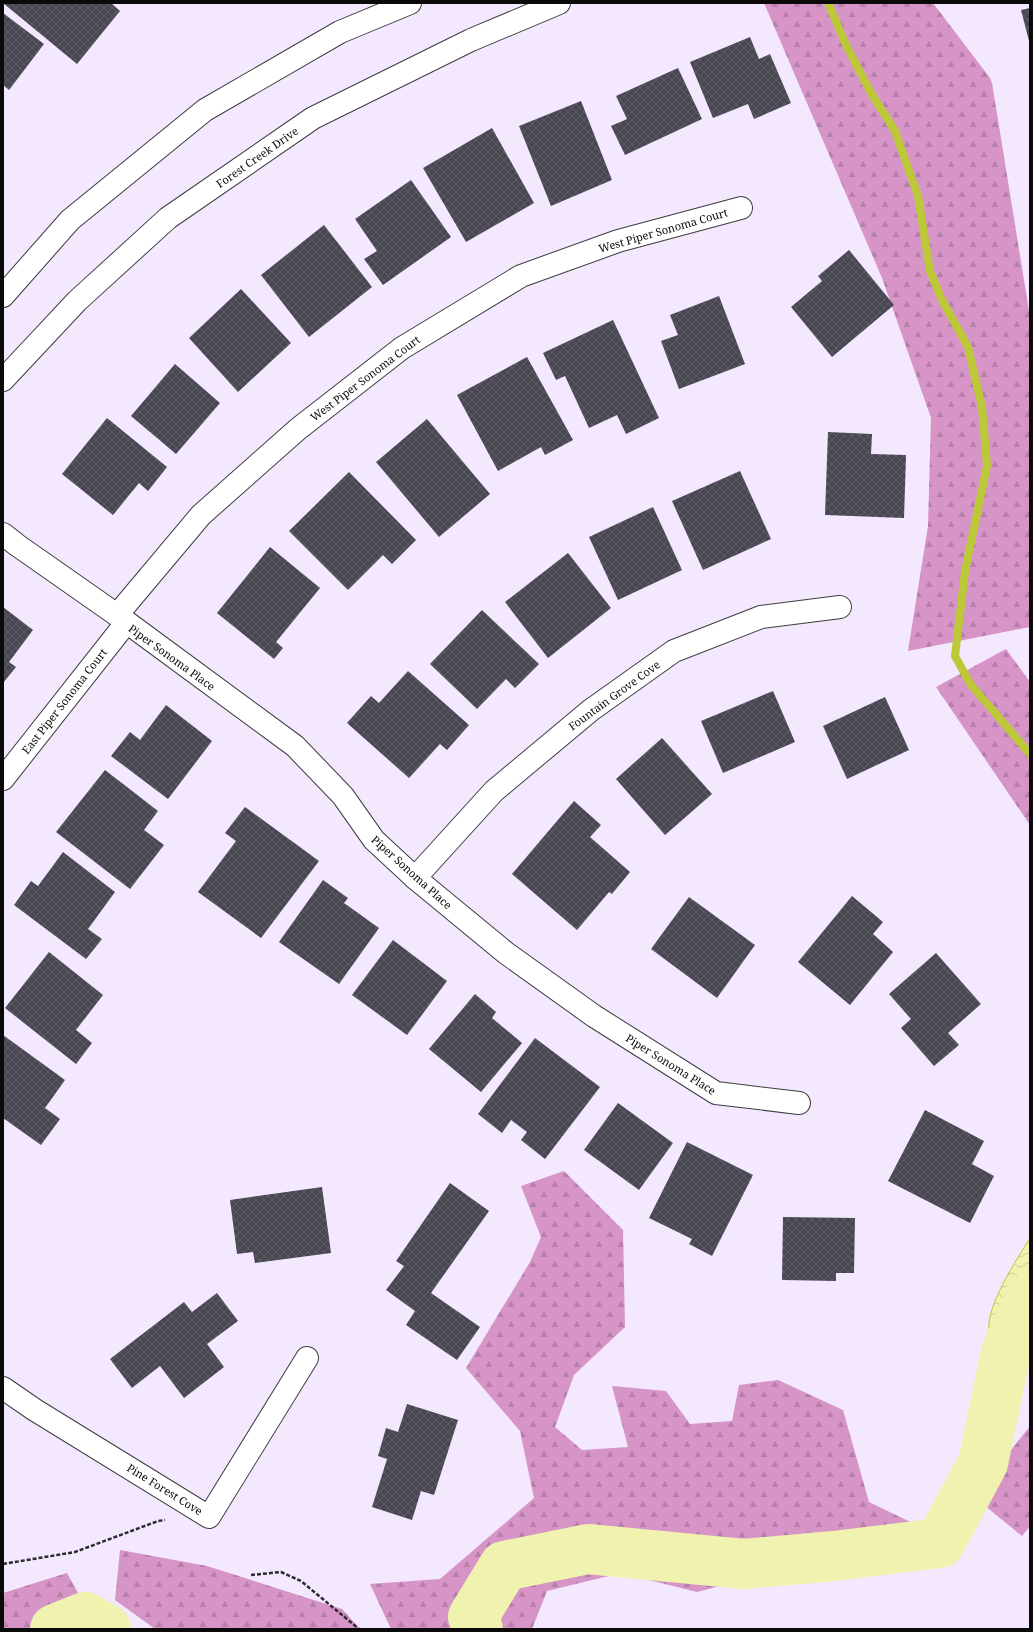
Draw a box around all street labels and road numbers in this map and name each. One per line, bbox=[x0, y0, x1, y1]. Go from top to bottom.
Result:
street label: Forest Creek Drive bbox=[213, 123, 301, 191]
street label: West Piper Sonoma Court bbox=[597, 204, 729, 256]
street label: West Piper Sonoma Court bbox=[307, 332, 423, 424]
street label: Piper Sonoma Place bbox=[126, 620, 218, 694]
street label: East Piper Sonoma Court bbox=[18, 645, 110, 757]
street label: Fountain Grove Cove bbox=[565, 657, 663, 733]
street label: Piper Sonoma Place bbox=[368, 832, 456, 912]
street label: Piper Sonoma Place bbox=[623, 1030, 719, 1098]
street label: Pine Forest Cove bbox=[124, 1460, 206, 1518]

